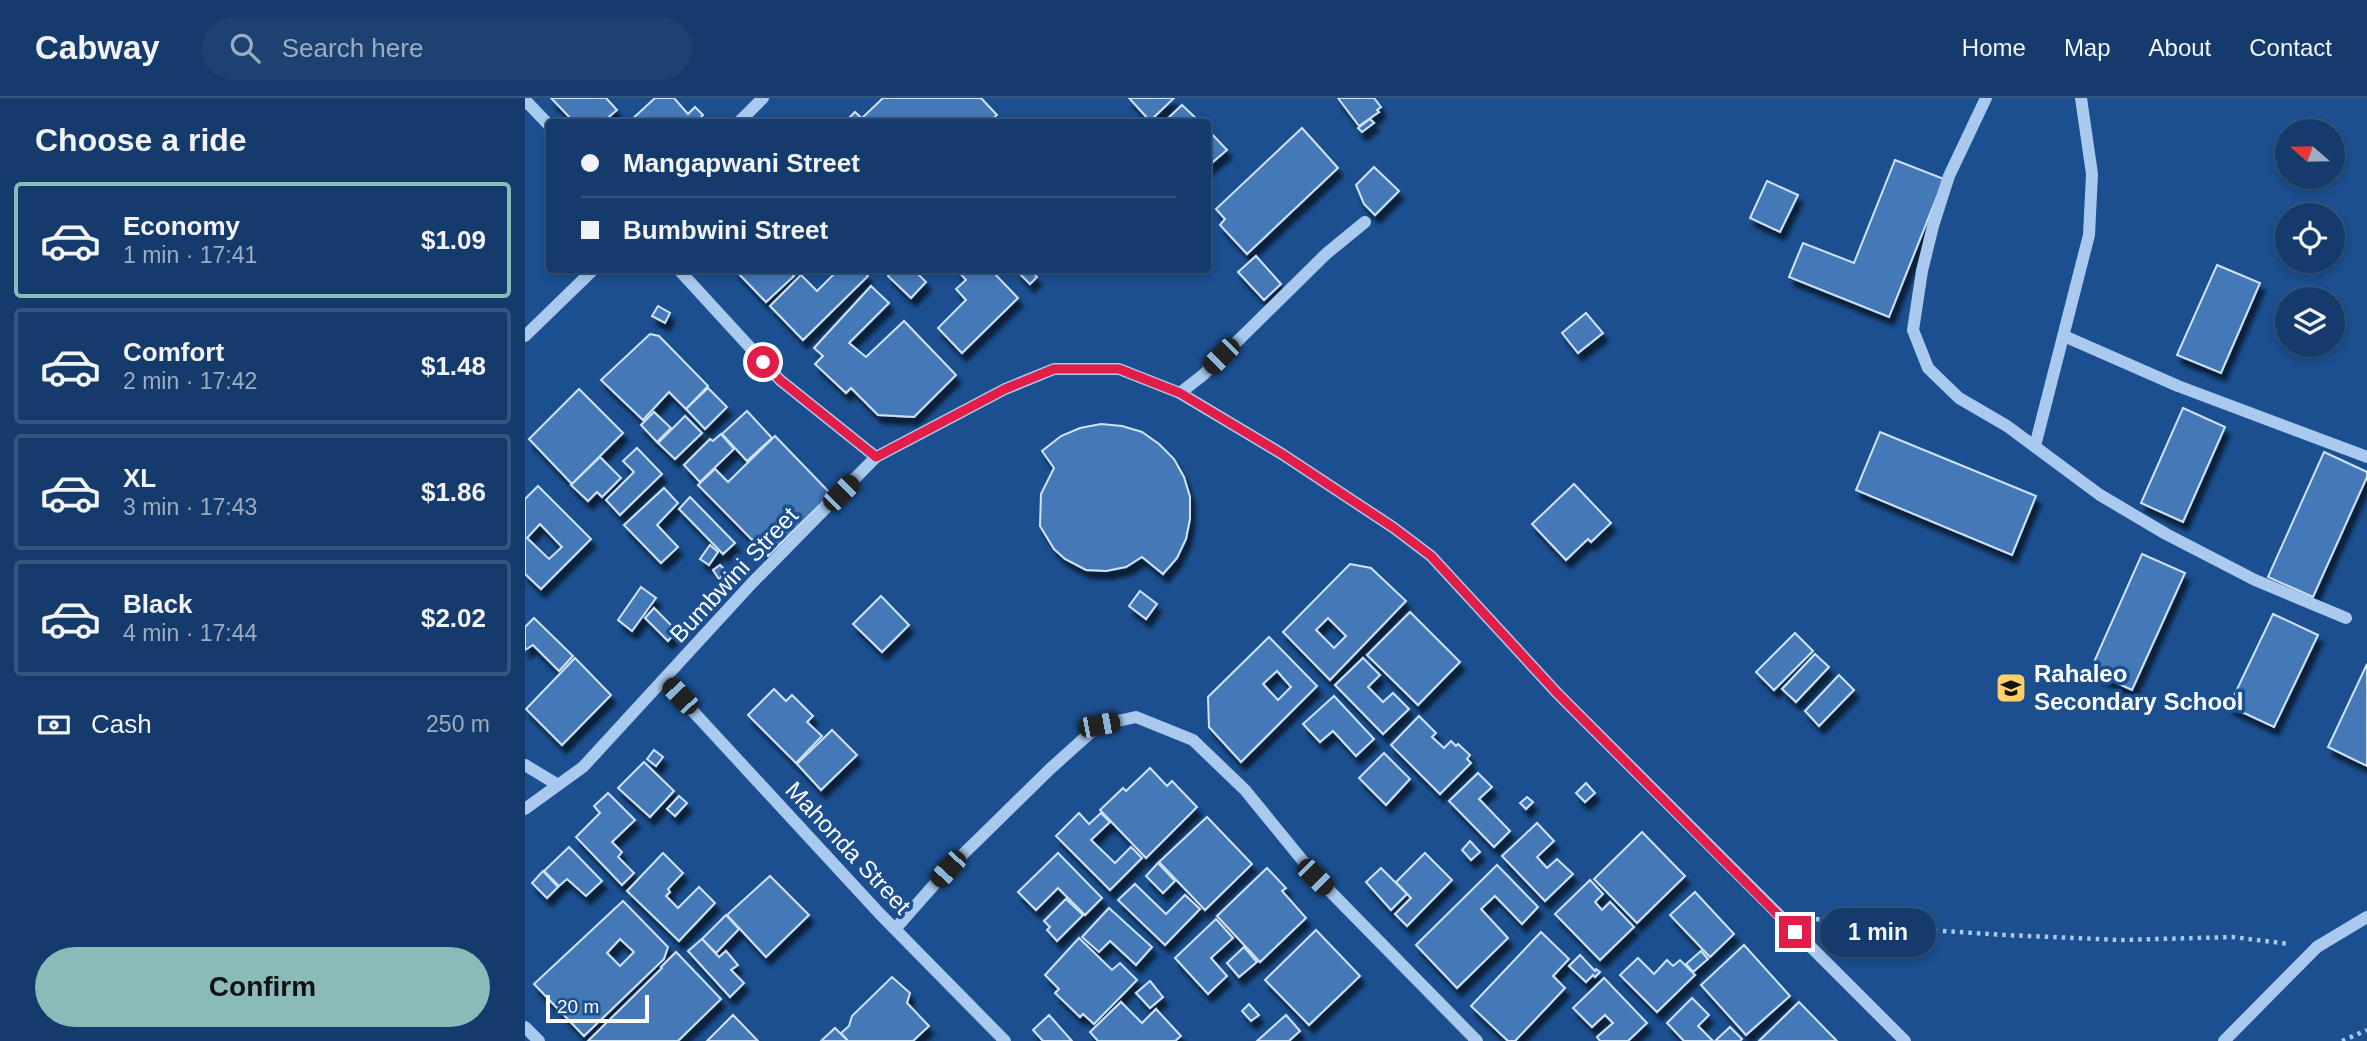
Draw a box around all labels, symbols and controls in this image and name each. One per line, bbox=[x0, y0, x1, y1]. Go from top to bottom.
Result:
search box bbox=[202, 17, 692, 80]
text: Cabway bbox=[35, 29, 160, 66]
icon: search bbox=[226, 29, 264, 67]
text: Search here bbox=[282, 33, 423, 63]
text: Home bbox=[1962, 34, 2026, 61]
text: Map bbox=[2064, 34, 2111, 61]
text: About bbox=[2149, 34, 2211, 61]
text: Contact bbox=[2249, 34, 2332, 61]
north arrow bbox=[2275, 119, 2345, 189]
map controls bbox=[2275, 119, 2345, 357]
text: Choose a ride bbox=[35, 122, 247, 158]
text: Mangapwani Street bbox=[623, 148, 860, 178]
button: locate bbox=[2275, 203, 2345, 273]
icon: car bbox=[39, 209, 102, 272]
text: Economy bbox=[123, 211, 240, 241]
text: Bumbwini Street bbox=[623, 215, 828, 245]
text: $1.09 bbox=[421, 225, 486, 255]
text: 1 min · 17:41 bbox=[123, 242, 257, 268]
button: layers bbox=[2275, 287, 2345, 357]
car bbox=[1199, 334, 1244, 378]
icon: car bbox=[39, 335, 102, 398]
text: Comfort bbox=[123, 337, 224, 367]
route start bbox=[747, 346, 779, 378]
text: $1.48 bbox=[421, 351, 486, 381]
text: 2 min · 17:42 bbox=[123, 368, 257, 394]
icon: car bbox=[39, 461, 102, 524]
text: XL bbox=[123, 463, 156, 493]
car bbox=[819, 471, 864, 515]
text: $1.86 bbox=[421, 477, 486, 507]
text: 3 min · 17:43 bbox=[123, 494, 257, 520]
street label: Bumbwini Street bbox=[664, 501, 803, 648]
icon: car bbox=[39, 587, 102, 650]
text: Black bbox=[123, 589, 192, 619]
text: $2.02 bbox=[421, 603, 486, 633]
text: 4 min · 17:44 bbox=[123, 620, 257, 646]
place label: Rahaleo Secondary School bbox=[2034, 660, 2243, 715]
school or university icon: Rahaleo Secondary School bbox=[1994, 671, 2028, 705]
car bbox=[658, 673, 703, 719]
icon: cash bbox=[35, 706, 73, 744]
text: Cash bbox=[91, 709, 152, 739]
text: 250 m bbox=[426, 711, 490, 737]
car bbox=[1077, 711, 1122, 739]
street label: Mahonda Street bbox=[780, 776, 917, 920]
car bbox=[927, 846, 970, 892]
car bbox=[1293, 855, 1338, 899]
callout: 1 min bbox=[1819, 908, 1935, 956]
route end bbox=[1779, 916, 1811, 948]
text: 1 min bbox=[1848, 919, 1908, 945]
button: Confirm bbox=[35, 947, 490, 1027]
scale bar bbox=[546, 992, 649, 1024]
text: 20 m bbox=[557, 996, 599, 1017]

